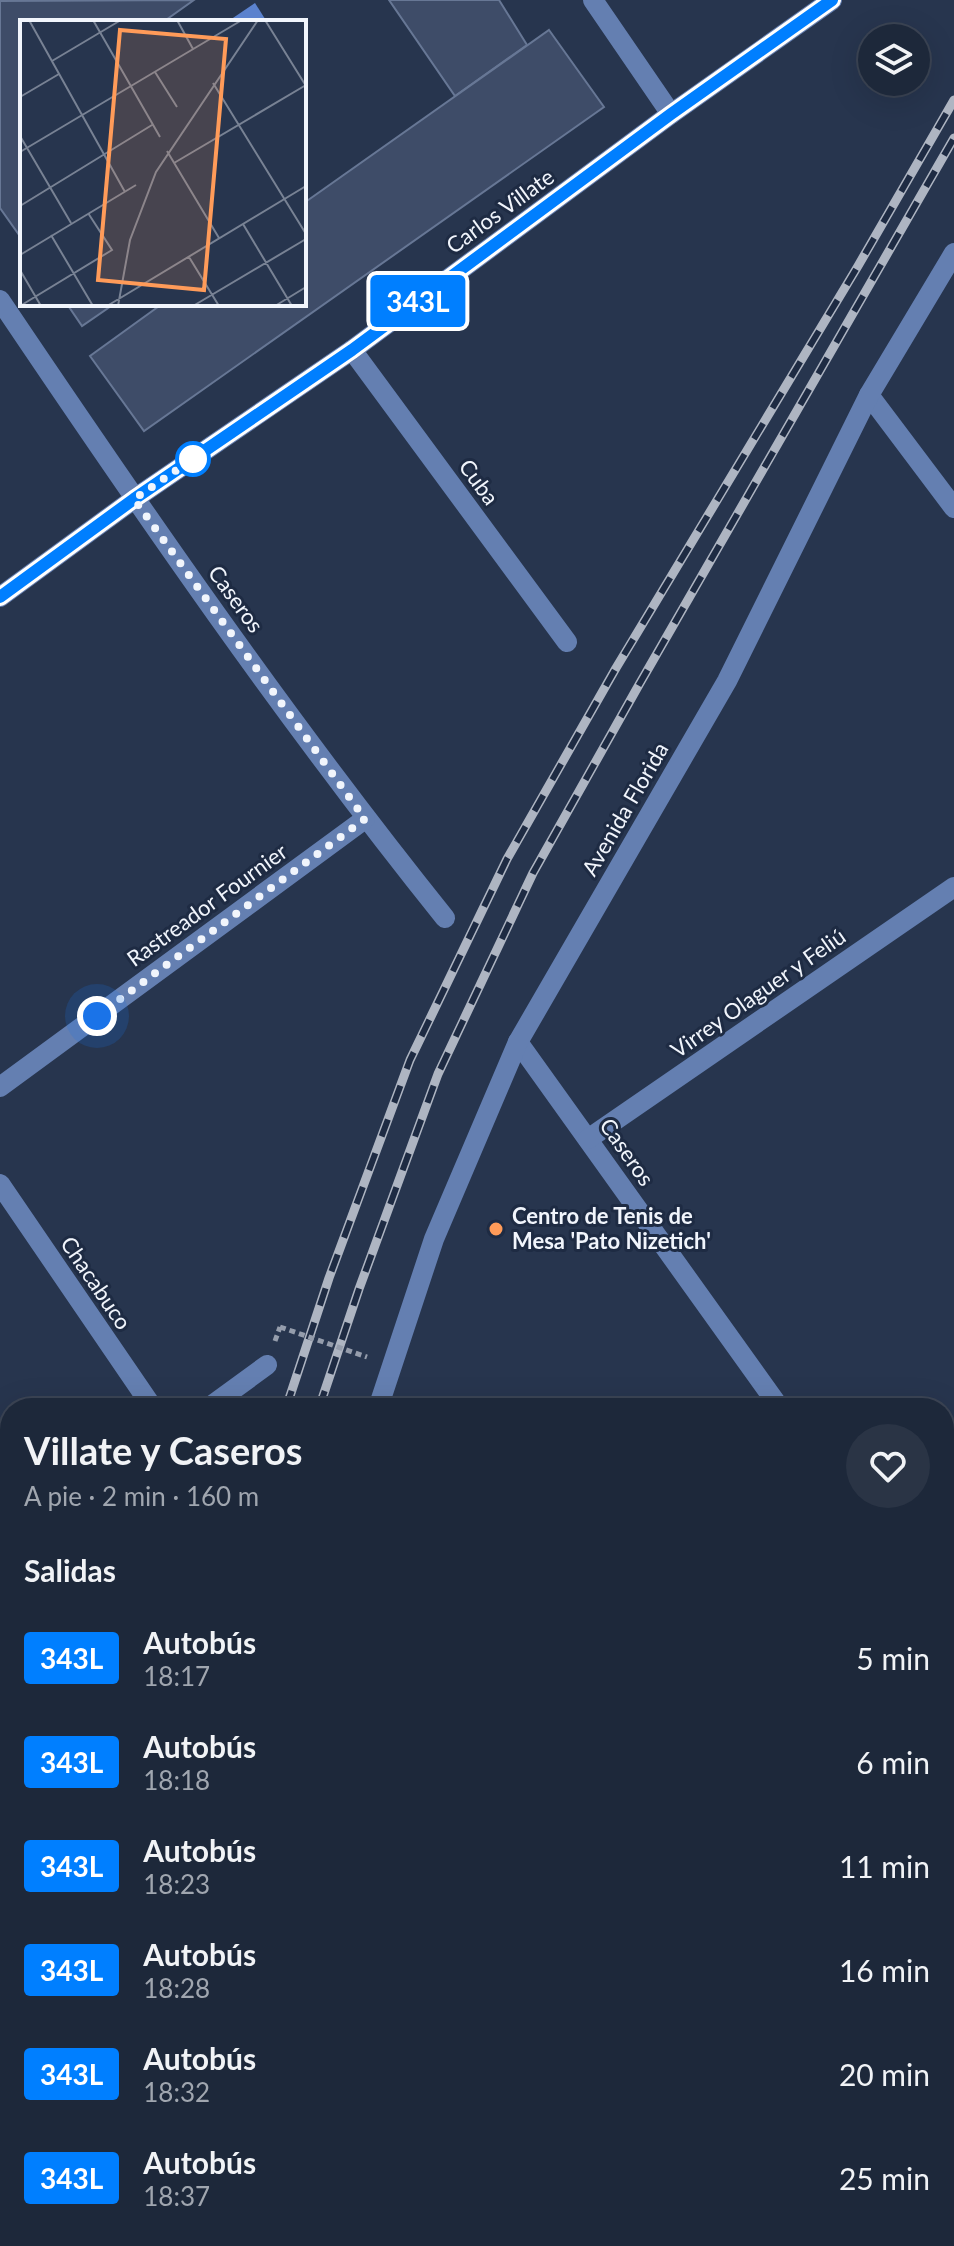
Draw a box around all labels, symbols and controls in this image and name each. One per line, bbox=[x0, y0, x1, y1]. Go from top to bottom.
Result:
inset map bbox=[20, 20, 306, 306]
map controls bbox=[858, 24, 930, 96]
button: layers bbox=[858, 24, 930, 96]
street label: Carlos Villate bbox=[441, 163, 559, 259]
line badge: 343L bbox=[362, 275, 474, 327]
text: 343L bbox=[386, 284, 450, 318]
unlabelled marker bbox=[176, 442, 210, 476]
street label: Cuba bbox=[454, 454, 505, 510]
street label: Caseros bbox=[203, 560, 270, 638]
street label: Avenida Florida bbox=[575, 737, 674, 880]
street label: Rastreador Fournier bbox=[121, 837, 292, 972]
street label: Virrey Olaguer y Feliú bbox=[665, 922, 850, 1063]
your location bbox=[77, 996, 117, 1036]
street label: Caseros bbox=[594, 1113, 660, 1191]
place label: Centro de Tenis de Mesa 'Pato Nizetich' bbox=[512, 1202, 711, 1254]
marker: Centro de Tenis de Mesa 'Pato Nizetich' bbox=[487, 1220, 505, 1238]
street label: Chacabuco bbox=[55, 1231, 137, 1335]
button: heart bbox=[846, 1424, 930, 1508]
text: Villate y Caseros bbox=[24, 1427, 302, 1473]
text: A pie · 2 min · 160 m bbox=[24, 1480, 259, 1512]
text: Salidas bbox=[24, 1552, 116, 1588]
text: Autobús bbox=[143, 1624, 256, 1660]
text: 5 min bbox=[856, 1640, 930, 1676]
text: 343L bbox=[40, 1641, 103, 1675]
text: 18:17 bbox=[143, 1660, 210, 1692]
text: Autobús bbox=[143, 1728, 256, 1764]
text: 6 min bbox=[856, 1744, 930, 1780]
text: 343L bbox=[40, 1745, 103, 1779]
text: 18:18 bbox=[143, 1764, 210, 1796]
text: Autobús bbox=[143, 1832, 256, 1868]
text: 11 min bbox=[839, 1848, 930, 1884]
text: 343L bbox=[40, 1849, 103, 1883]
text: 18:23 bbox=[143, 1868, 210, 1900]
text: Autobús bbox=[143, 1936, 256, 1972]
text: 16 min bbox=[839, 1952, 930, 1988]
text: 343L bbox=[40, 1953, 103, 1987]
text: 18:28 bbox=[143, 1972, 210, 2004]
text: Autobús bbox=[143, 2040, 256, 2076]
text: 20 min bbox=[839, 2056, 930, 2092]
text: 343L bbox=[40, 2057, 103, 2091]
text: 18:32 bbox=[143, 2076, 210, 2108]
text: Autobús bbox=[143, 2144, 256, 2180]
text: 25 min bbox=[839, 2160, 930, 2196]
text: 343L bbox=[40, 2161, 103, 2195]
text: 18:37 bbox=[143, 2180, 210, 2212]

